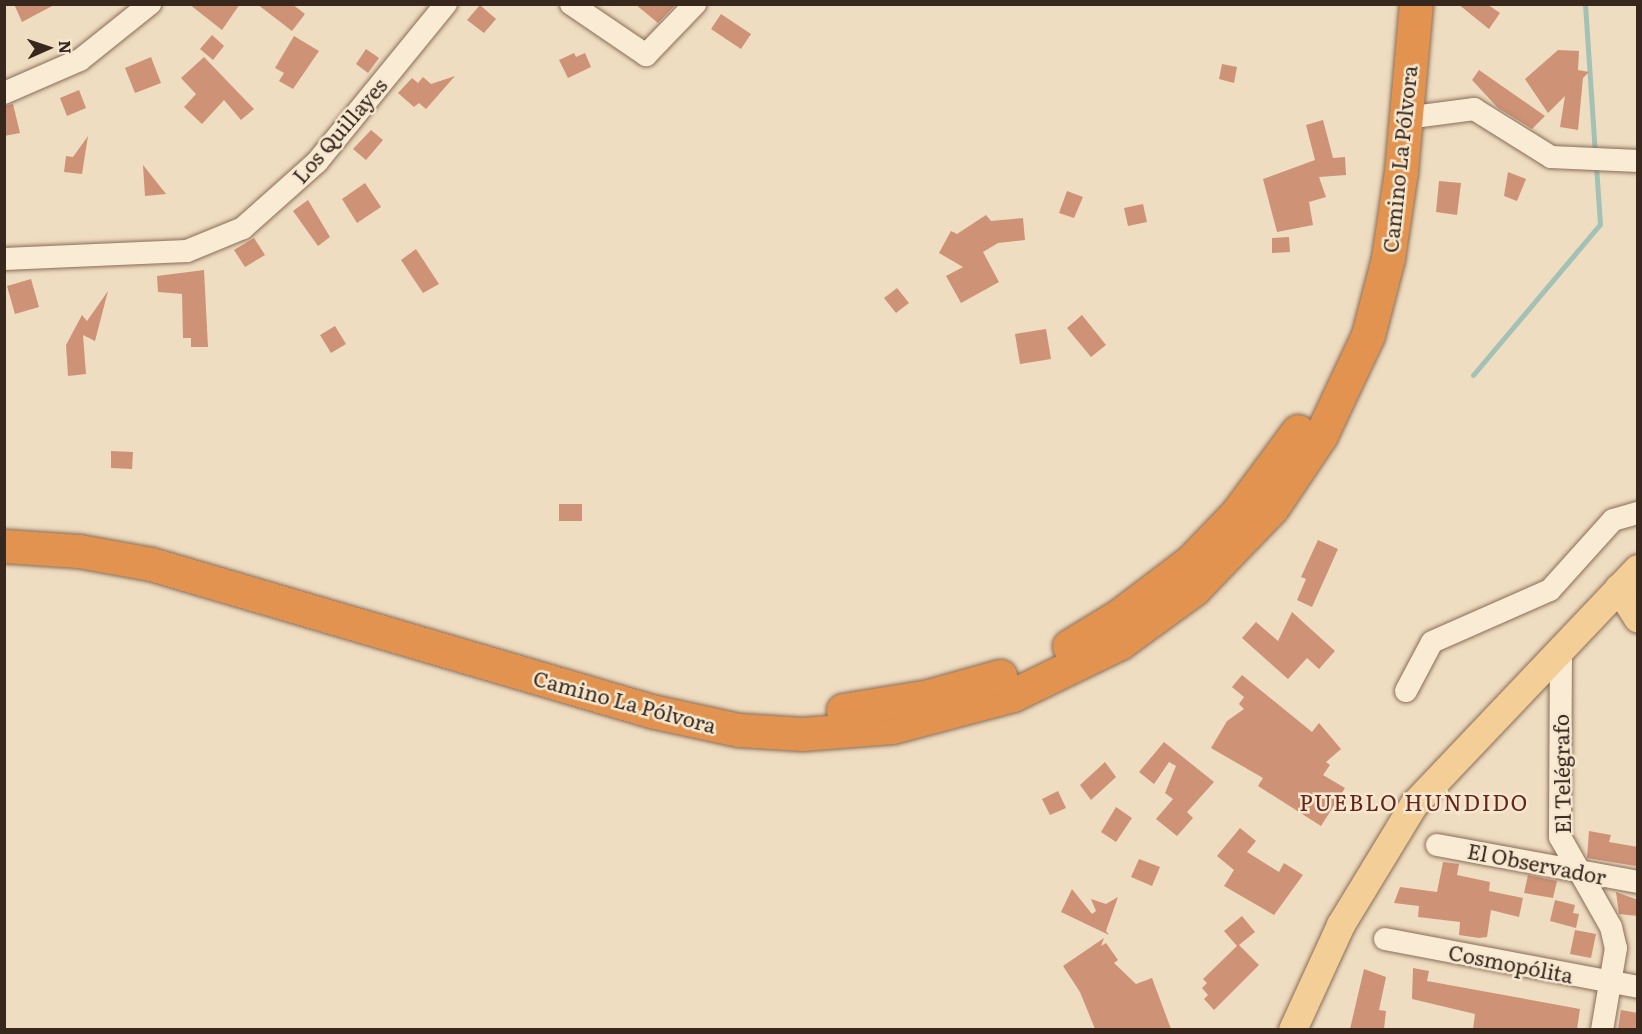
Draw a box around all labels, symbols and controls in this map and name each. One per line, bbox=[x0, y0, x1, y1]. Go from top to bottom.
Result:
north arrow bbox=[18, 18, 78, 78]
text: N bbox=[54, 40, 78, 54]
street label: Camino La Pólvora bbox=[1377, 64, 1421, 254]
street label: Los Quillayes bbox=[286, 72, 392, 188]
street label: Camino La Pólvora bbox=[531, 664, 719, 738]
street label: El Telégrafo bbox=[1547, 714, 1575, 834]
district label: PUEBLO HUNDIDO bbox=[1299, 789, 1529, 815]
street label: El Observador bbox=[1465, 837, 1609, 889]
street label: Cosmopólita bbox=[1447, 939, 1575, 987]

